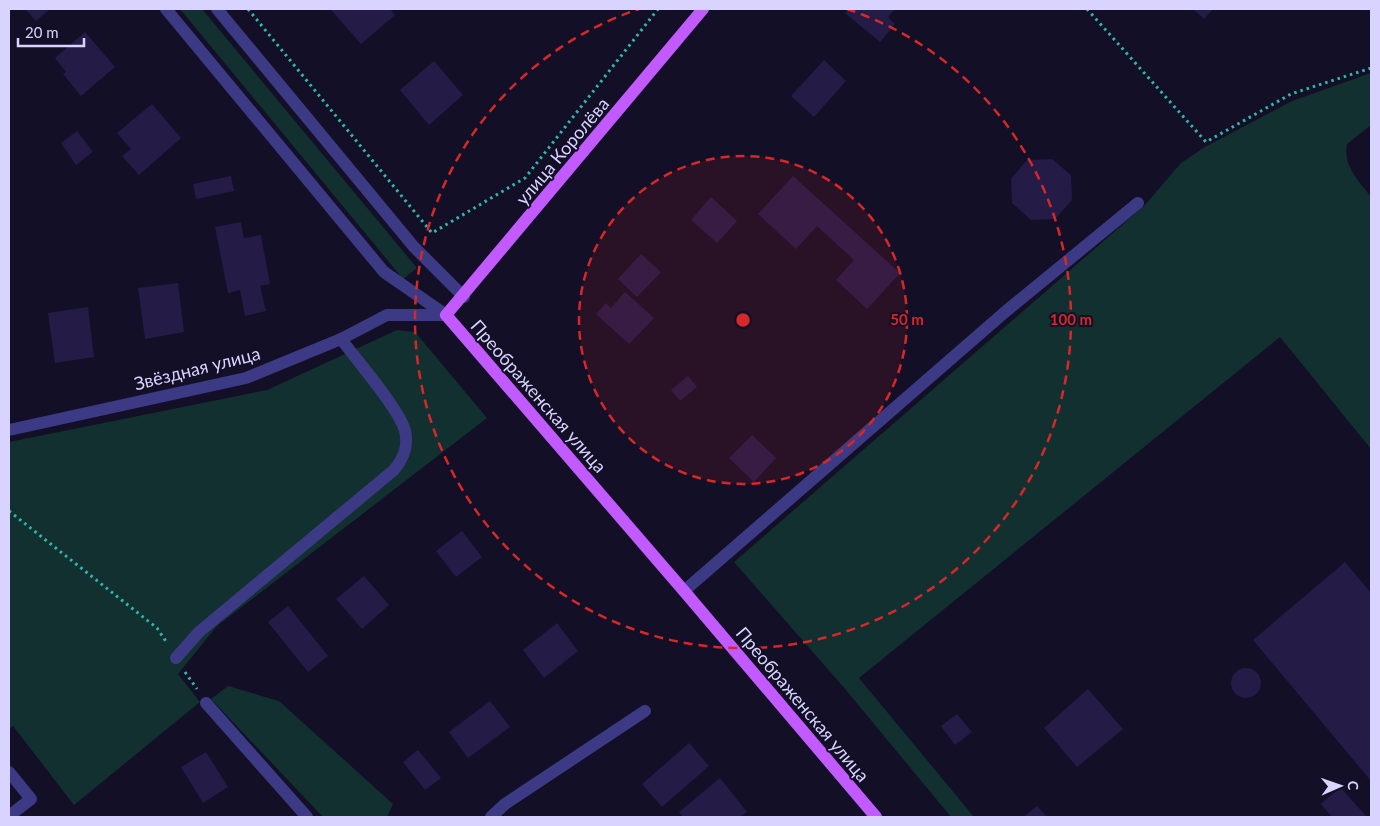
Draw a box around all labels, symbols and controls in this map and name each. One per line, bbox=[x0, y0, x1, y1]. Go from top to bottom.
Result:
scale bar bbox=[18, 15, 84, 47]
text: 20 m bbox=[25, 23, 59, 41]
street label: улица Королёва bbox=[511, 93, 613, 209]
text: 50 m bbox=[890, 310, 924, 328]
text: 100 m bbox=[1050, 310, 1092, 328]
centre of rings bbox=[734, 311, 752, 329]
street label: Преображенская улица bbox=[467, 315, 611, 477]
street label: Звёздная улица bbox=[132, 342, 262, 394]
street label: Преображенская улица bbox=[732, 622, 874, 786]
north arrow bbox=[1315, 761, 1365, 811]
text: С bbox=[1345, 781, 1362, 791]

